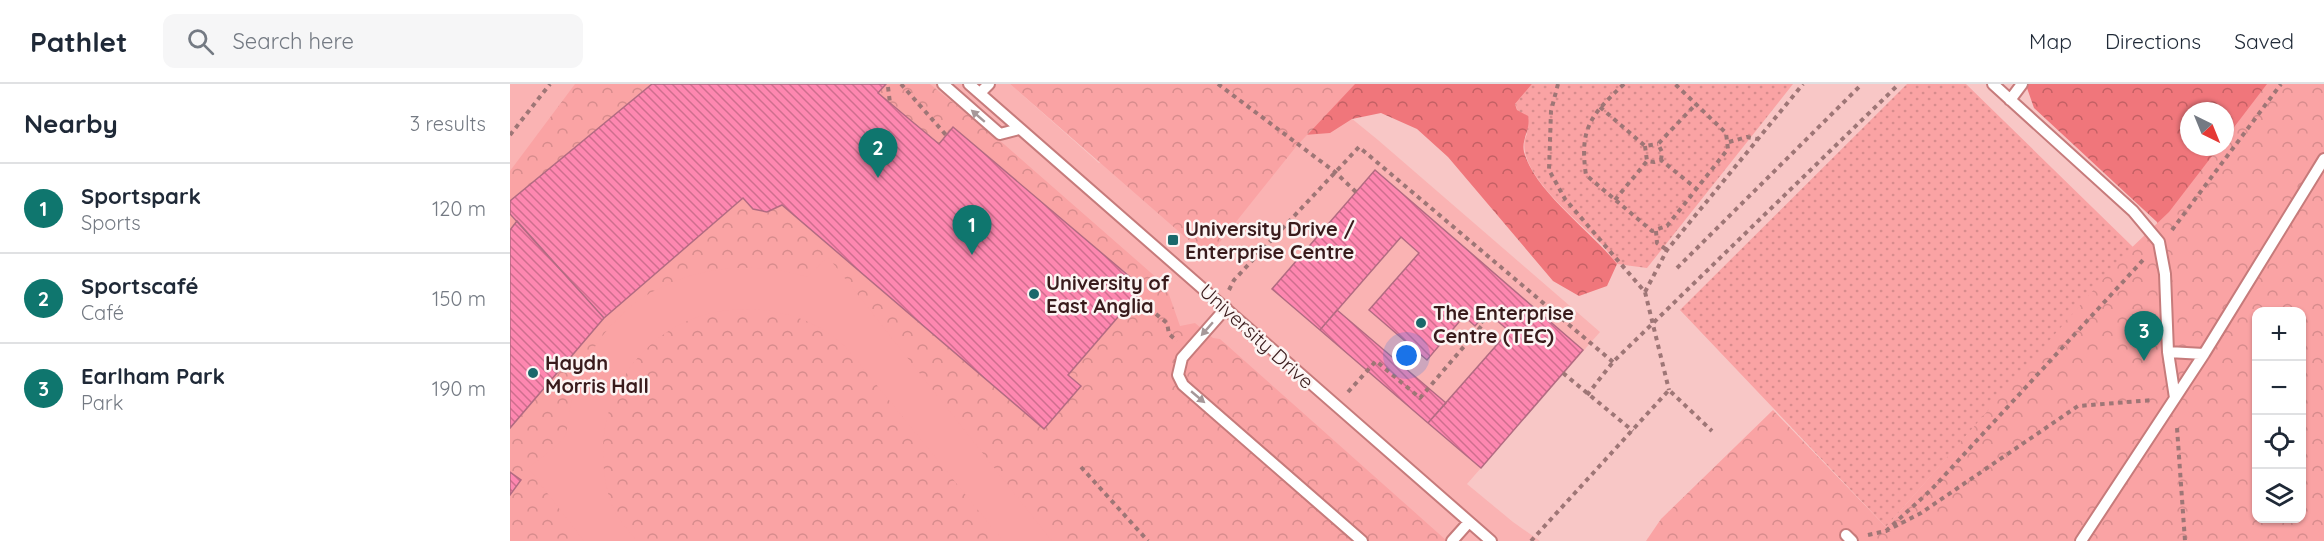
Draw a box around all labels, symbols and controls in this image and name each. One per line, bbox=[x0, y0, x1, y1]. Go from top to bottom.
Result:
search box bbox=[163, 14, 583, 68]
text: Pathlet bbox=[30, 24, 127, 59]
icon: search bbox=[184, 25, 217, 58]
text: Search here bbox=[232, 27, 354, 55]
text: Map bbox=[2029, 28, 2072, 54]
text: Directions bbox=[2105, 28, 2201, 54]
text: Saved bbox=[2234, 28, 2294, 54]
north arrow bbox=[2180, 102, 2234, 156]
text: Nearby bbox=[24, 107, 118, 140]
one-way arrow bbox=[971, 110, 986, 123]
text: 3 results bbox=[410, 111, 486, 136]
pin: 2 bbox=[858, 128, 898, 178]
text: Sportspark bbox=[81, 182, 201, 210]
text: 1 bbox=[40, 196, 47, 221]
text: 120 m bbox=[432, 196, 486, 221]
pin: 1 bbox=[952, 206, 992, 255]
text: Sports bbox=[81, 210, 141, 235]
place label: University Drive / Enterprise Centre bbox=[1185, 216, 1355, 264]
marker: University Drive / Enterprise Centre bbox=[1166, 233, 1180, 247]
place label: University of East Anglia bbox=[1046, 270, 1170, 318]
text: Sportscafé bbox=[81, 272, 198, 300]
street label: University Drive bbox=[1195, 278, 1319, 394]
text: 2 bbox=[38, 286, 49, 311]
text: 150 m bbox=[432, 286, 486, 311]
marker: University of East Anglia bbox=[1027, 287, 1041, 301]
text: Café bbox=[81, 300, 124, 325]
place label: The Enterprise Centre (TEC) bbox=[1433, 300, 1574, 348]
map controls bbox=[2252, 307, 2306, 523]
button: + bbox=[2252, 307, 2306, 361]
pin: 3 bbox=[2124, 312, 2164, 361]
marker: The Enterprise Centre (TEC) bbox=[1414, 316, 1428, 330]
one-way arrow bbox=[1200, 322, 1214, 337]
your location bbox=[1392, 341, 1421, 370]
place label: Haydn Morris Hall bbox=[545, 350, 649, 398]
button: − bbox=[2252, 361, 2306, 415]
text: Earlham Park bbox=[81, 362, 225, 390]
marker: Haydn Morris Hall bbox=[526, 366, 540, 380]
text: 3 bbox=[38, 376, 49, 401]
text: 190 m bbox=[432, 376, 486, 401]
text: Park bbox=[81, 390, 123, 415]
one-way arrow bbox=[1190, 390, 1205, 403]
button: locate bbox=[2252, 415, 2306, 469]
button: layers bbox=[2252, 469, 2306, 523]

